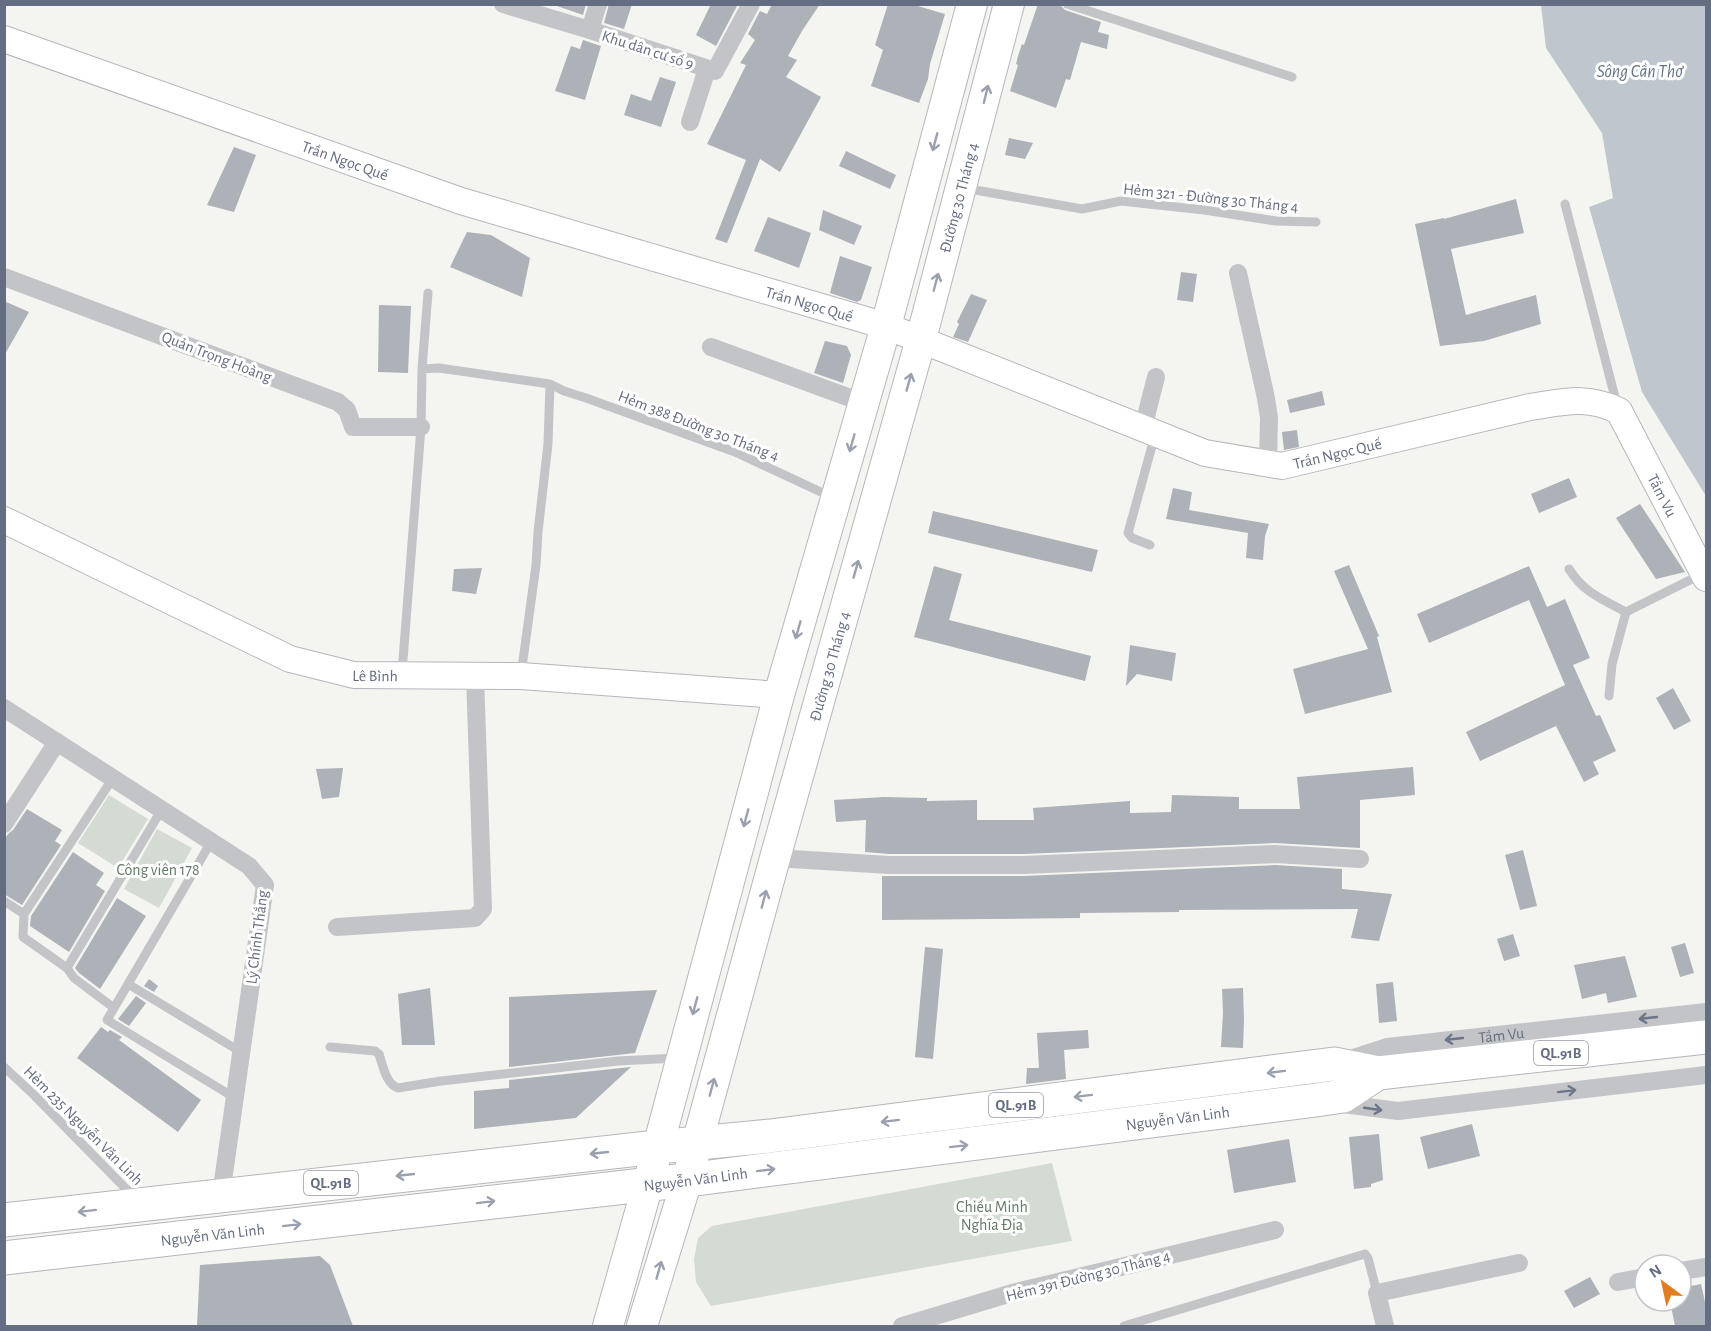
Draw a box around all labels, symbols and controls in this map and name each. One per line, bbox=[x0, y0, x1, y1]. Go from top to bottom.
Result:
street label: Khu dân cư số 9 bbox=[600, 28, 696, 72]
water label: Sông Cần Thơ bbox=[1597, 62, 1684, 81]
one-way arrow bbox=[980, 85, 992, 104]
one-way arrow bbox=[929, 132, 940, 151]
street label: Trần Ngọc Quế bbox=[299, 138, 390, 184]
street label: Đường 30 Tháng 4 bbox=[937, 141, 981, 255]
street label: Hẻm 321 - Đường 30 Tháng 4 bbox=[1122, 181, 1300, 215]
one-way arrow bbox=[931, 273, 942, 292]
street label: Trần Ngọc Quế bbox=[763, 284, 855, 325]
street label: Quản Trọng Hoàng bbox=[159, 329, 274, 386]
one-way arrow bbox=[904, 373, 915, 392]
street label: Hẻm 388 Đường 30 Tháng 4 bbox=[616, 388, 782, 464]
one-way arrow bbox=[846, 433, 858, 452]
street label: Trần Ngọc Quế bbox=[1291, 436, 1383, 472]
street label: Tầm Vu bbox=[1644, 471, 1680, 520]
one-way arrow bbox=[851, 560, 862, 579]
street label: Đường 30 Tháng 4 bbox=[807, 609, 853, 723]
one-way arrow bbox=[792, 620, 803, 639]
street label: Lê Bình bbox=[352, 668, 398, 684]
one-way arrow bbox=[740, 808, 752, 827]
park label: Công viên 178 bbox=[116, 862, 200, 878]
street label: Lý Chính Thắng bbox=[242, 889, 272, 985]
one-way arrow bbox=[758, 890, 770, 909]
one-way arrow bbox=[689, 996, 701, 1015]
one-way arrow bbox=[1639, 1013, 1659, 1024]
street label: Tầm Vu bbox=[1478, 1025, 1525, 1046]
one-way arrow bbox=[1445, 1034, 1465, 1045]
road number: QL.91B bbox=[1534, 1041, 1588, 1065]
street label: Hẻm 235 Nguyễn Văn Linh bbox=[20, 1062, 147, 1189]
one-way arrow bbox=[1267, 1066, 1287, 1077]
one-way arrow bbox=[707, 1078, 719, 1097]
one-way arrow bbox=[1557, 1086, 1577, 1097]
one-way arrow bbox=[1074, 1091, 1093, 1102]
road number: QL.91B bbox=[989, 1093, 1043, 1117]
one-way arrow bbox=[1363, 1103, 1383, 1114]
street label: Nguyễn Văn Linh bbox=[1125, 1104, 1231, 1133]
one-way arrow bbox=[880, 1116, 900, 1127]
one-way arrow bbox=[949, 1140, 969, 1151]
one-way arrow bbox=[590, 1148, 610, 1159]
one-way arrow bbox=[755, 1164, 775, 1175]
street label: Nguyễn Văn Linh bbox=[643, 1165, 749, 1194]
one-way arrow bbox=[396, 1170, 416, 1181]
road number: QL.91B bbox=[304, 1171, 358, 1195]
one-way arrow bbox=[475, 1196, 495, 1207]
park label: Chiếu Minh Nghĩa Địa bbox=[956, 1199, 1028, 1233]
one-way arrow bbox=[77, 1206, 97, 1217]
one-way arrow bbox=[282, 1219, 302, 1230]
street label: Nguyễn Văn Linh bbox=[160, 1221, 266, 1249]
street label: Hẻm 391 Đường 30 Tháng 4 bbox=[1004, 1248, 1172, 1304]
north arrow bbox=[1633, 1253, 1693, 1313]
one-way arrow bbox=[654, 1261, 665, 1280]
text: N bbox=[1646, 1262, 1664, 1281]

